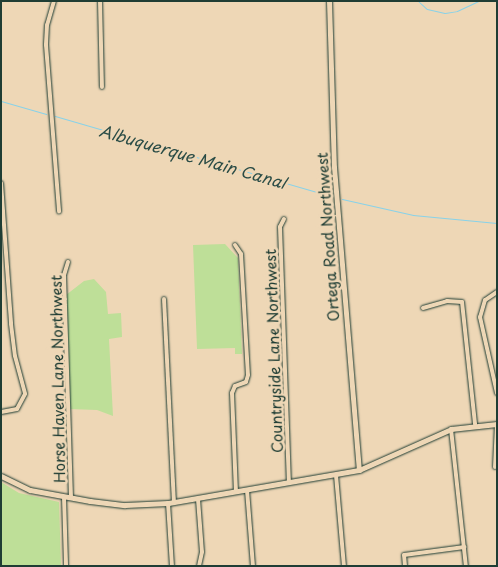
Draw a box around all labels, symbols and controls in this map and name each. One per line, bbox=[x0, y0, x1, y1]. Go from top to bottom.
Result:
water label: Albuquerque Main Canal bbox=[98, 120, 288, 192]
street label: Ortega Road Northwest bbox=[312, 151, 342, 323]
street label: Countryside Lane Northwest bbox=[260, 248, 286, 454]
street label: Horse Haven Lane Northwest bbox=[46, 274, 68, 484]

